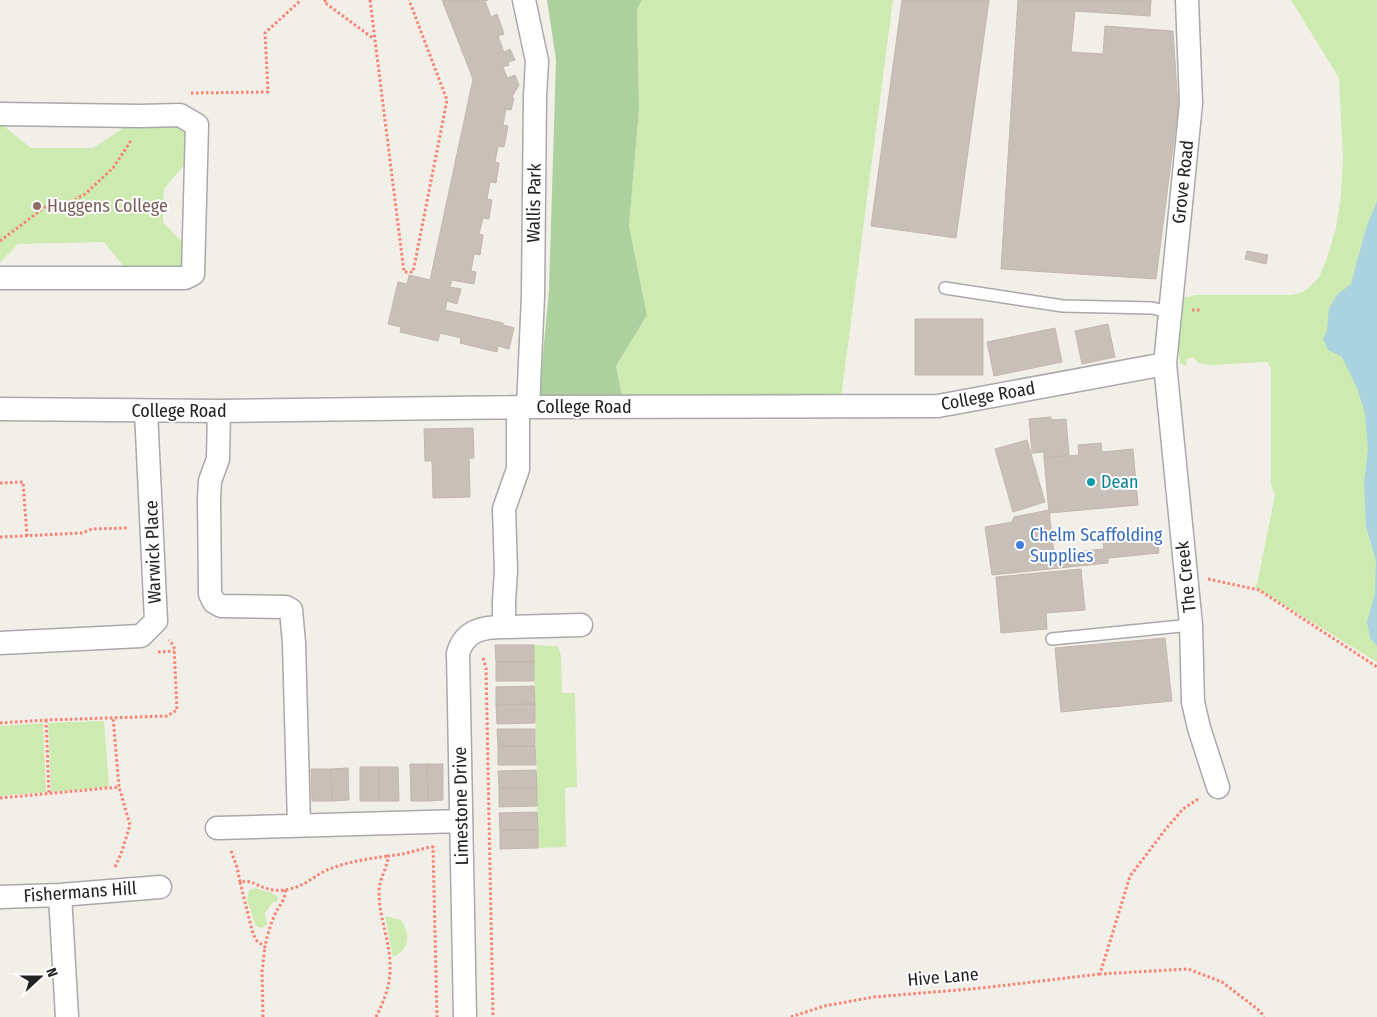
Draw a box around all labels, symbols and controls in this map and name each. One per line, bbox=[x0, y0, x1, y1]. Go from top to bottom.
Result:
street label: Grove Road bbox=[1168, 139, 1198, 225]
street label: Wallis Park bbox=[522, 162, 546, 243]
place label: Huggens College bbox=[47, 195, 168, 217]
marker: Huggens College bbox=[31, 200, 43, 212]
street label: College Road bbox=[939, 377, 1037, 415]
street label: College Road bbox=[536, 396, 632, 418]
street label: College Road bbox=[131, 400, 227, 422]
place label: Dean bbox=[1101, 471, 1139, 493]
marker: Dean bbox=[1085, 476, 1097, 488]
street label: Warwick Place bbox=[140, 500, 166, 604]
place label: Chelm Scaffolding Supplies bbox=[1030, 524, 1163, 567]
marker: Chelm Scaffolding Supplies bbox=[1014, 539, 1026, 551]
street label: The Creek bbox=[1171, 540, 1201, 614]
street label: Limestone Drive bbox=[449, 746, 473, 866]
street label: Fishermans Hill bbox=[23, 877, 137, 907]
north arrow bbox=[15, 952, 65, 1002]
street label: Hive Lane bbox=[906, 963, 980, 991]
text: N bbox=[42, 966, 61, 979]

